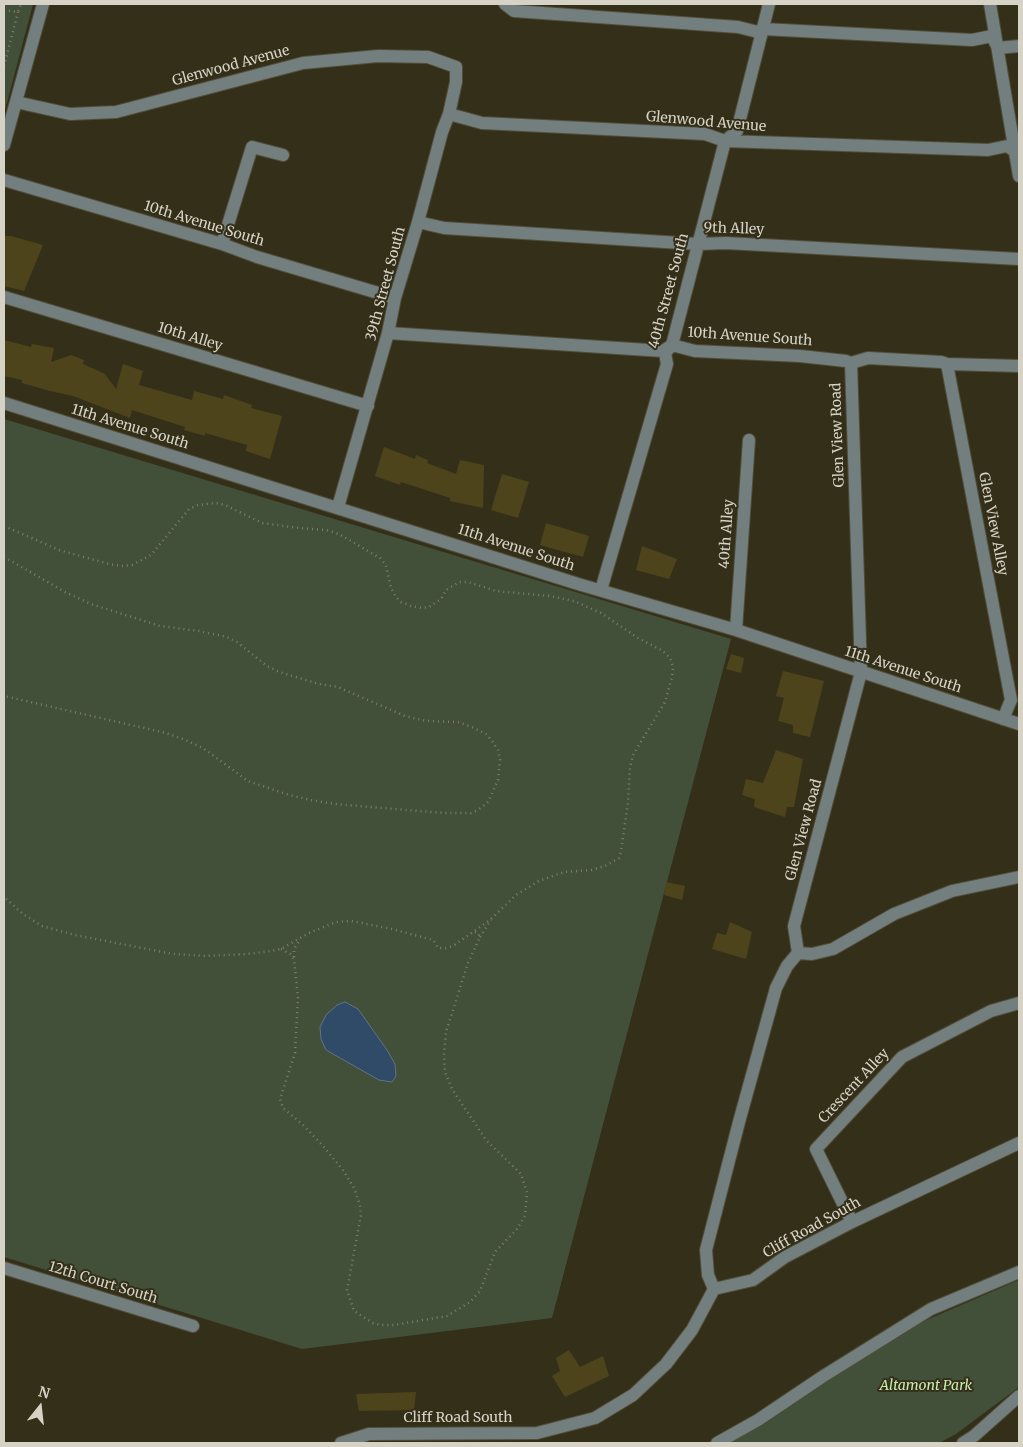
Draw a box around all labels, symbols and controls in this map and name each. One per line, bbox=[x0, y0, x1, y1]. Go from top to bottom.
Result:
street label: Glenwood Avenue bbox=[171, 42, 291, 90]
street label: Glenwood Avenue bbox=[645, 108, 767, 136]
street label: 10th Avenue South bbox=[142, 198, 266, 250]
street label: 9th Alley bbox=[703, 220, 765, 238]
street label: 39th Street South bbox=[363, 225, 409, 343]
street label: 40th Street South bbox=[646, 231, 692, 351]
street label: 10th Alley bbox=[156, 319, 224, 355]
street label: 10th Avenue South bbox=[687, 324, 813, 350]
street label: Glen View Road bbox=[828, 382, 848, 488]
street label: 11th Avenue South bbox=[69, 401, 191, 453]
street label: Glen View Alley bbox=[975, 471, 1011, 577]
street label: 40th Alley bbox=[716, 499, 738, 569]
street label: 11th Avenue South bbox=[455, 521, 577, 575]
street label: 11th Avenue South bbox=[842, 643, 964, 697]
street label: Glen View Road bbox=[782, 777, 826, 883]
street label: Crescent Alley bbox=[815, 1045, 893, 1127]
street label: Cliff Road South bbox=[760, 1194, 864, 1262]
street label: 12th Court South bbox=[46, 1258, 160, 1308]
park label: Altamont Park bbox=[880, 1378, 972, 1394]
north arrow bbox=[15, 1382, 65, 1432]
text: N bbox=[36, 1382, 52, 1403]
street label: Cliff Road South bbox=[403, 1410, 513, 1426]

